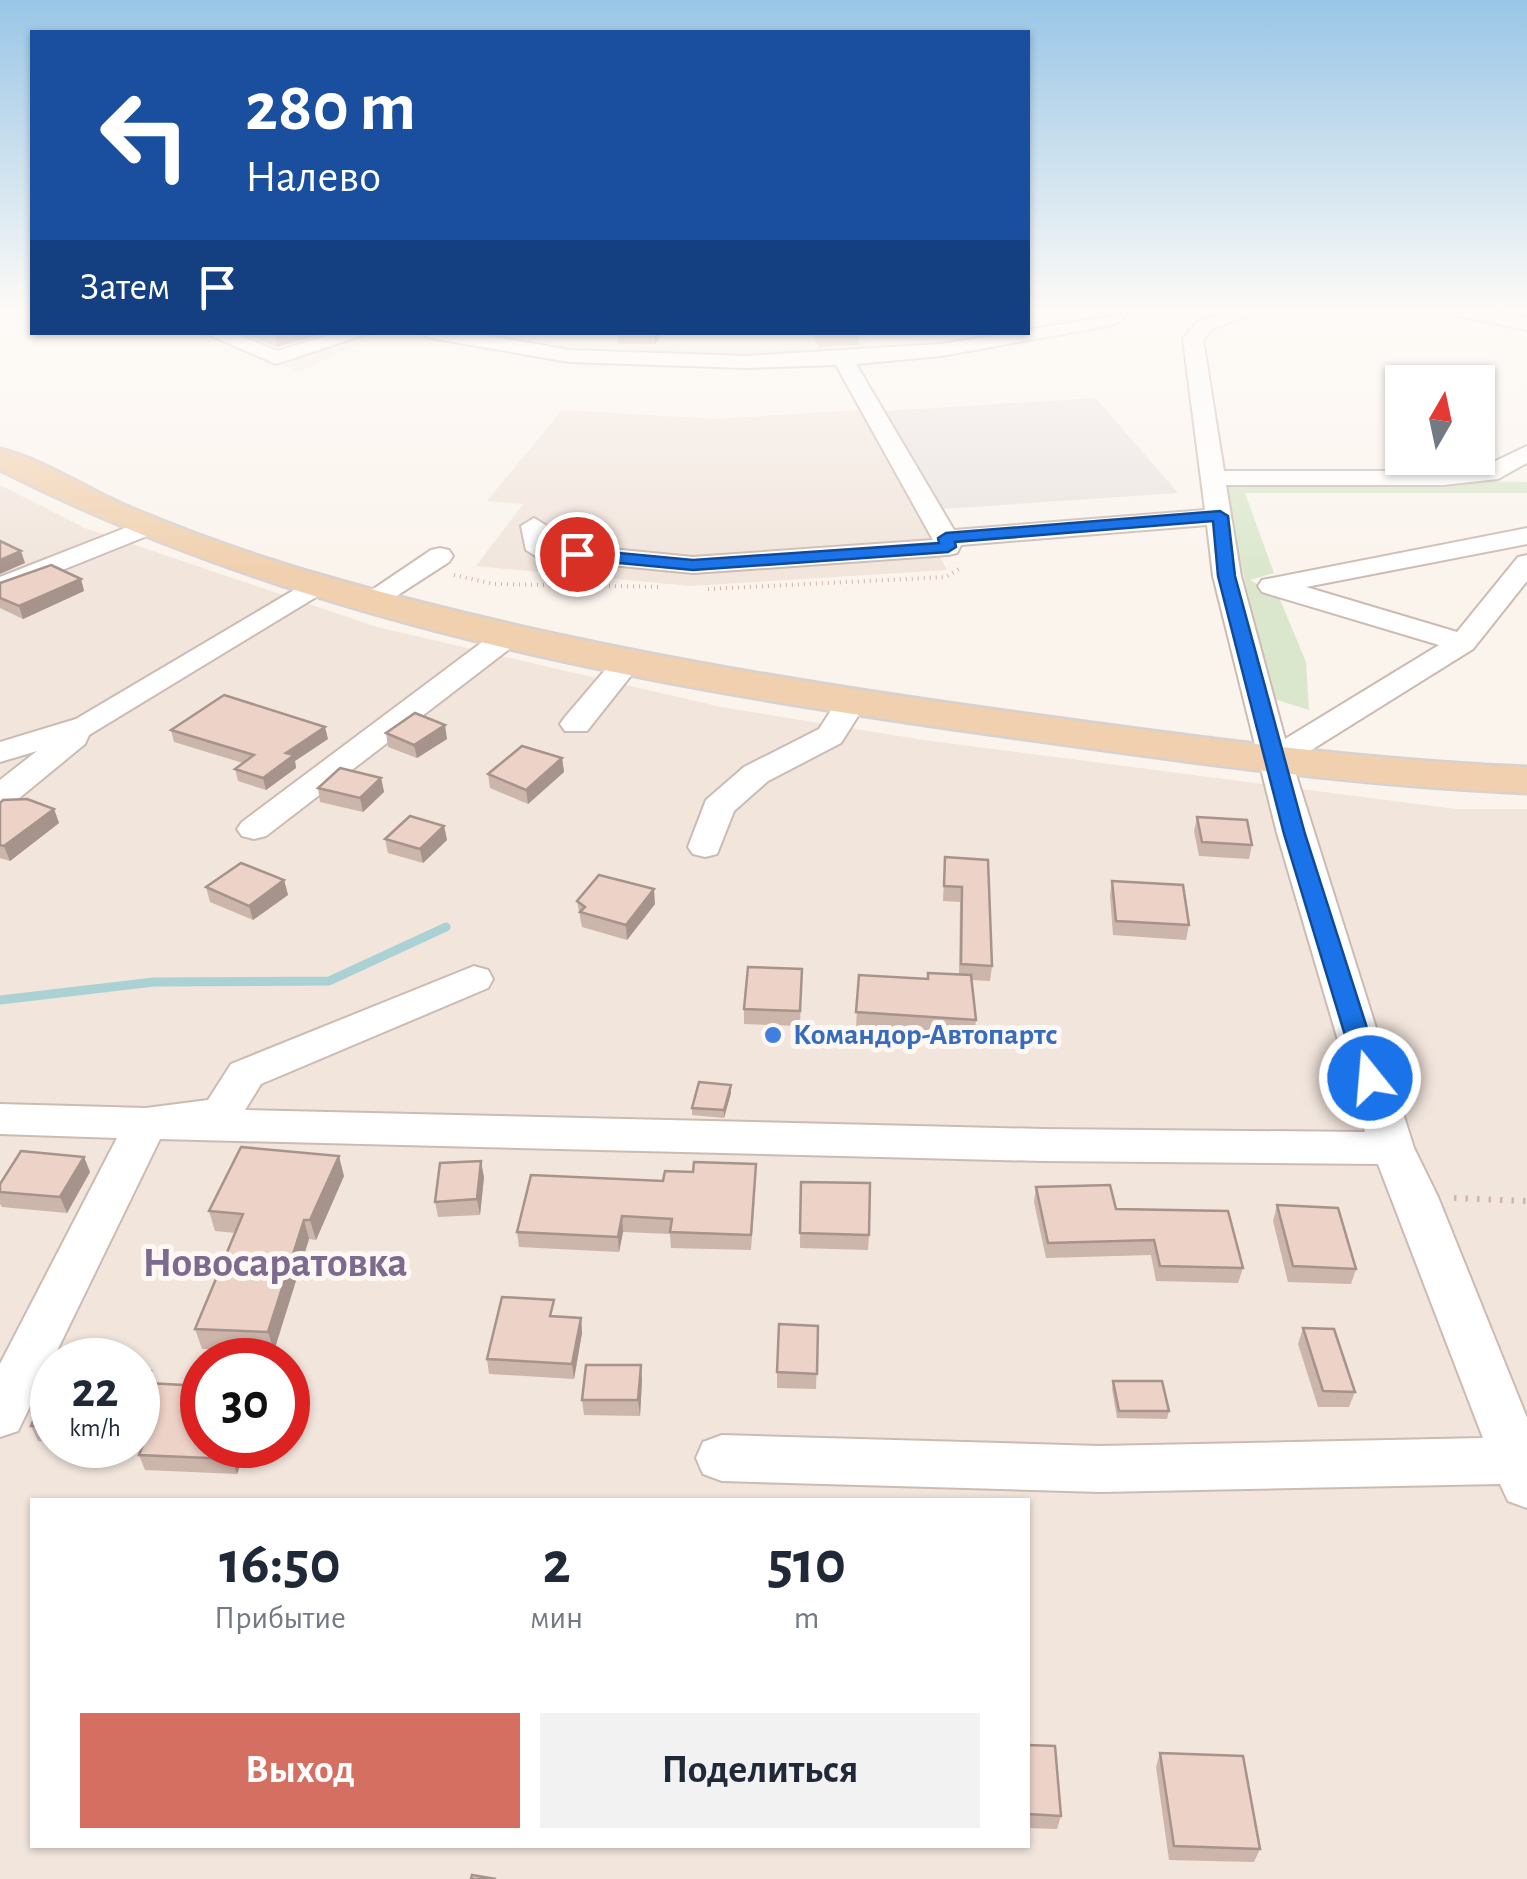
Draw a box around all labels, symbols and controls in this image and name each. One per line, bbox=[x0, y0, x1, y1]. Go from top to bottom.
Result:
icon: left bbox=[80, 70, 210, 200]
text: 280 m bbox=[245, 73, 416, 143]
text: Налево bbox=[245, 155, 381, 200]
icon: arrive bbox=[190, 260, 245, 315]
text: Затем bbox=[80, 269, 170, 307]
north arrow bbox=[1385, 365, 1495, 475]
map controls bbox=[1385, 365, 1495, 475]
pin bbox=[535, 512, 620, 597]
icon: arrive bbox=[550, 527, 605, 582]
place label: Командор-Автопартс bbox=[793, 1020, 1058, 1050]
marker: Командор-Автопартс bbox=[762, 1024, 784, 1046]
position arrow bbox=[1318, 1026, 1422, 1130]
district label: Новосаратовка bbox=[142, 1242, 408, 1284]
speed limit sign: 30 bbox=[180, 1338, 310, 1468]
text: 22 bbox=[71, 1366, 119, 1416]
text: km/h bbox=[69, 1416, 121, 1441]
text: 16:50 bbox=[219, 1534, 341, 1594]
text: 2 bbox=[542, 1534, 571, 1594]
text: 510 bbox=[767, 1534, 846, 1594]
text: Прибытие bbox=[214, 1602, 346, 1634]
text: мин bbox=[530, 1602, 583, 1634]
text: m bbox=[794, 1602, 819, 1634]
button: Выход bbox=[80, 1713, 520, 1828]
button: Поделиться bbox=[540, 1713, 980, 1828]

